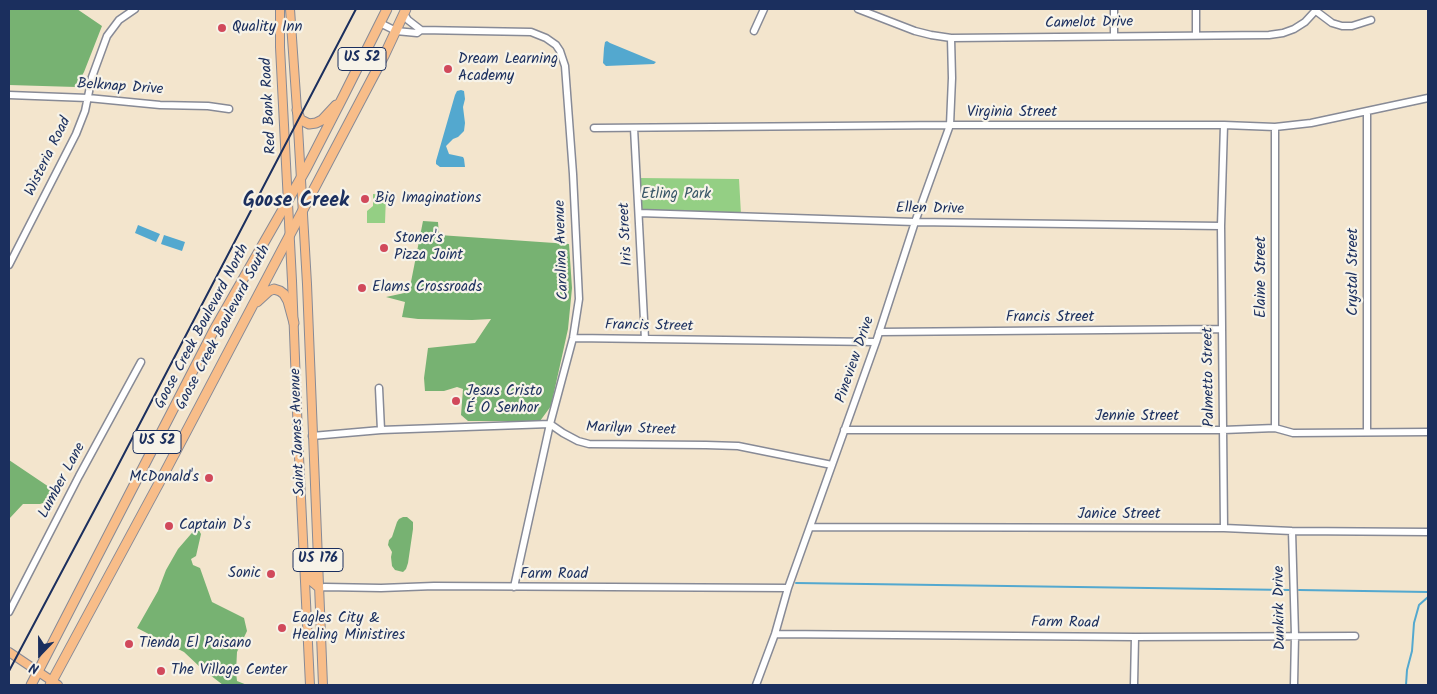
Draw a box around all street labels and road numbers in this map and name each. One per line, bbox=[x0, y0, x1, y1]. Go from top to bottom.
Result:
street label: Camelot Drive bbox=[1045, 14, 1133, 34]
road number: US 52 bbox=[338, 48, 386, 70]
street label: Red Bank Road bbox=[258, 57, 282, 155]
street label: Belknap Drive bbox=[76, 76, 164, 100]
street label: Virginia Street bbox=[967, 104, 1057, 122]
street label: Wisteria Road bbox=[22, 114, 76, 200]
street label: Carolina Avenue bbox=[552, 200, 574, 300]
street label: Ellen Drive bbox=[896, 200, 964, 220]
street label: Iris Street bbox=[616, 202, 638, 266]
street label: Crystal Street bbox=[1345, 228, 1363, 316]
street label: Elaine Street bbox=[1253, 236, 1271, 318]
street label: Goose Creek Boulevard North bbox=[152, 242, 254, 412]
street label: Goose Creek Boulevard South bbox=[173, 243, 275, 413]
street label: Francis Street bbox=[1006, 309, 1094, 327]
street label: Pineview Drive bbox=[833, 314, 879, 406]
street label: Francis Street bbox=[605, 317, 693, 337]
street label: Palmetto Street bbox=[1200, 327, 1220, 427]
street label: Saint James Avenue bbox=[288, 368, 310, 496]
street label: Jennie Street bbox=[1095, 408, 1179, 426]
street label: Marilyn Street bbox=[586, 419, 676, 441]
road number: US 52 bbox=[133, 431, 181, 454]
street label: Lumber Lane bbox=[36, 440, 90, 522]
street label: Janice Street bbox=[1077, 506, 1161, 524]
road number: US 176 bbox=[293, 548, 343, 572]
street label: Dunkirk Drive bbox=[1271, 565, 1291, 651]
street label: Farm Road bbox=[520, 566, 588, 584]
street label: Farm Road bbox=[1031, 614, 1099, 634]

